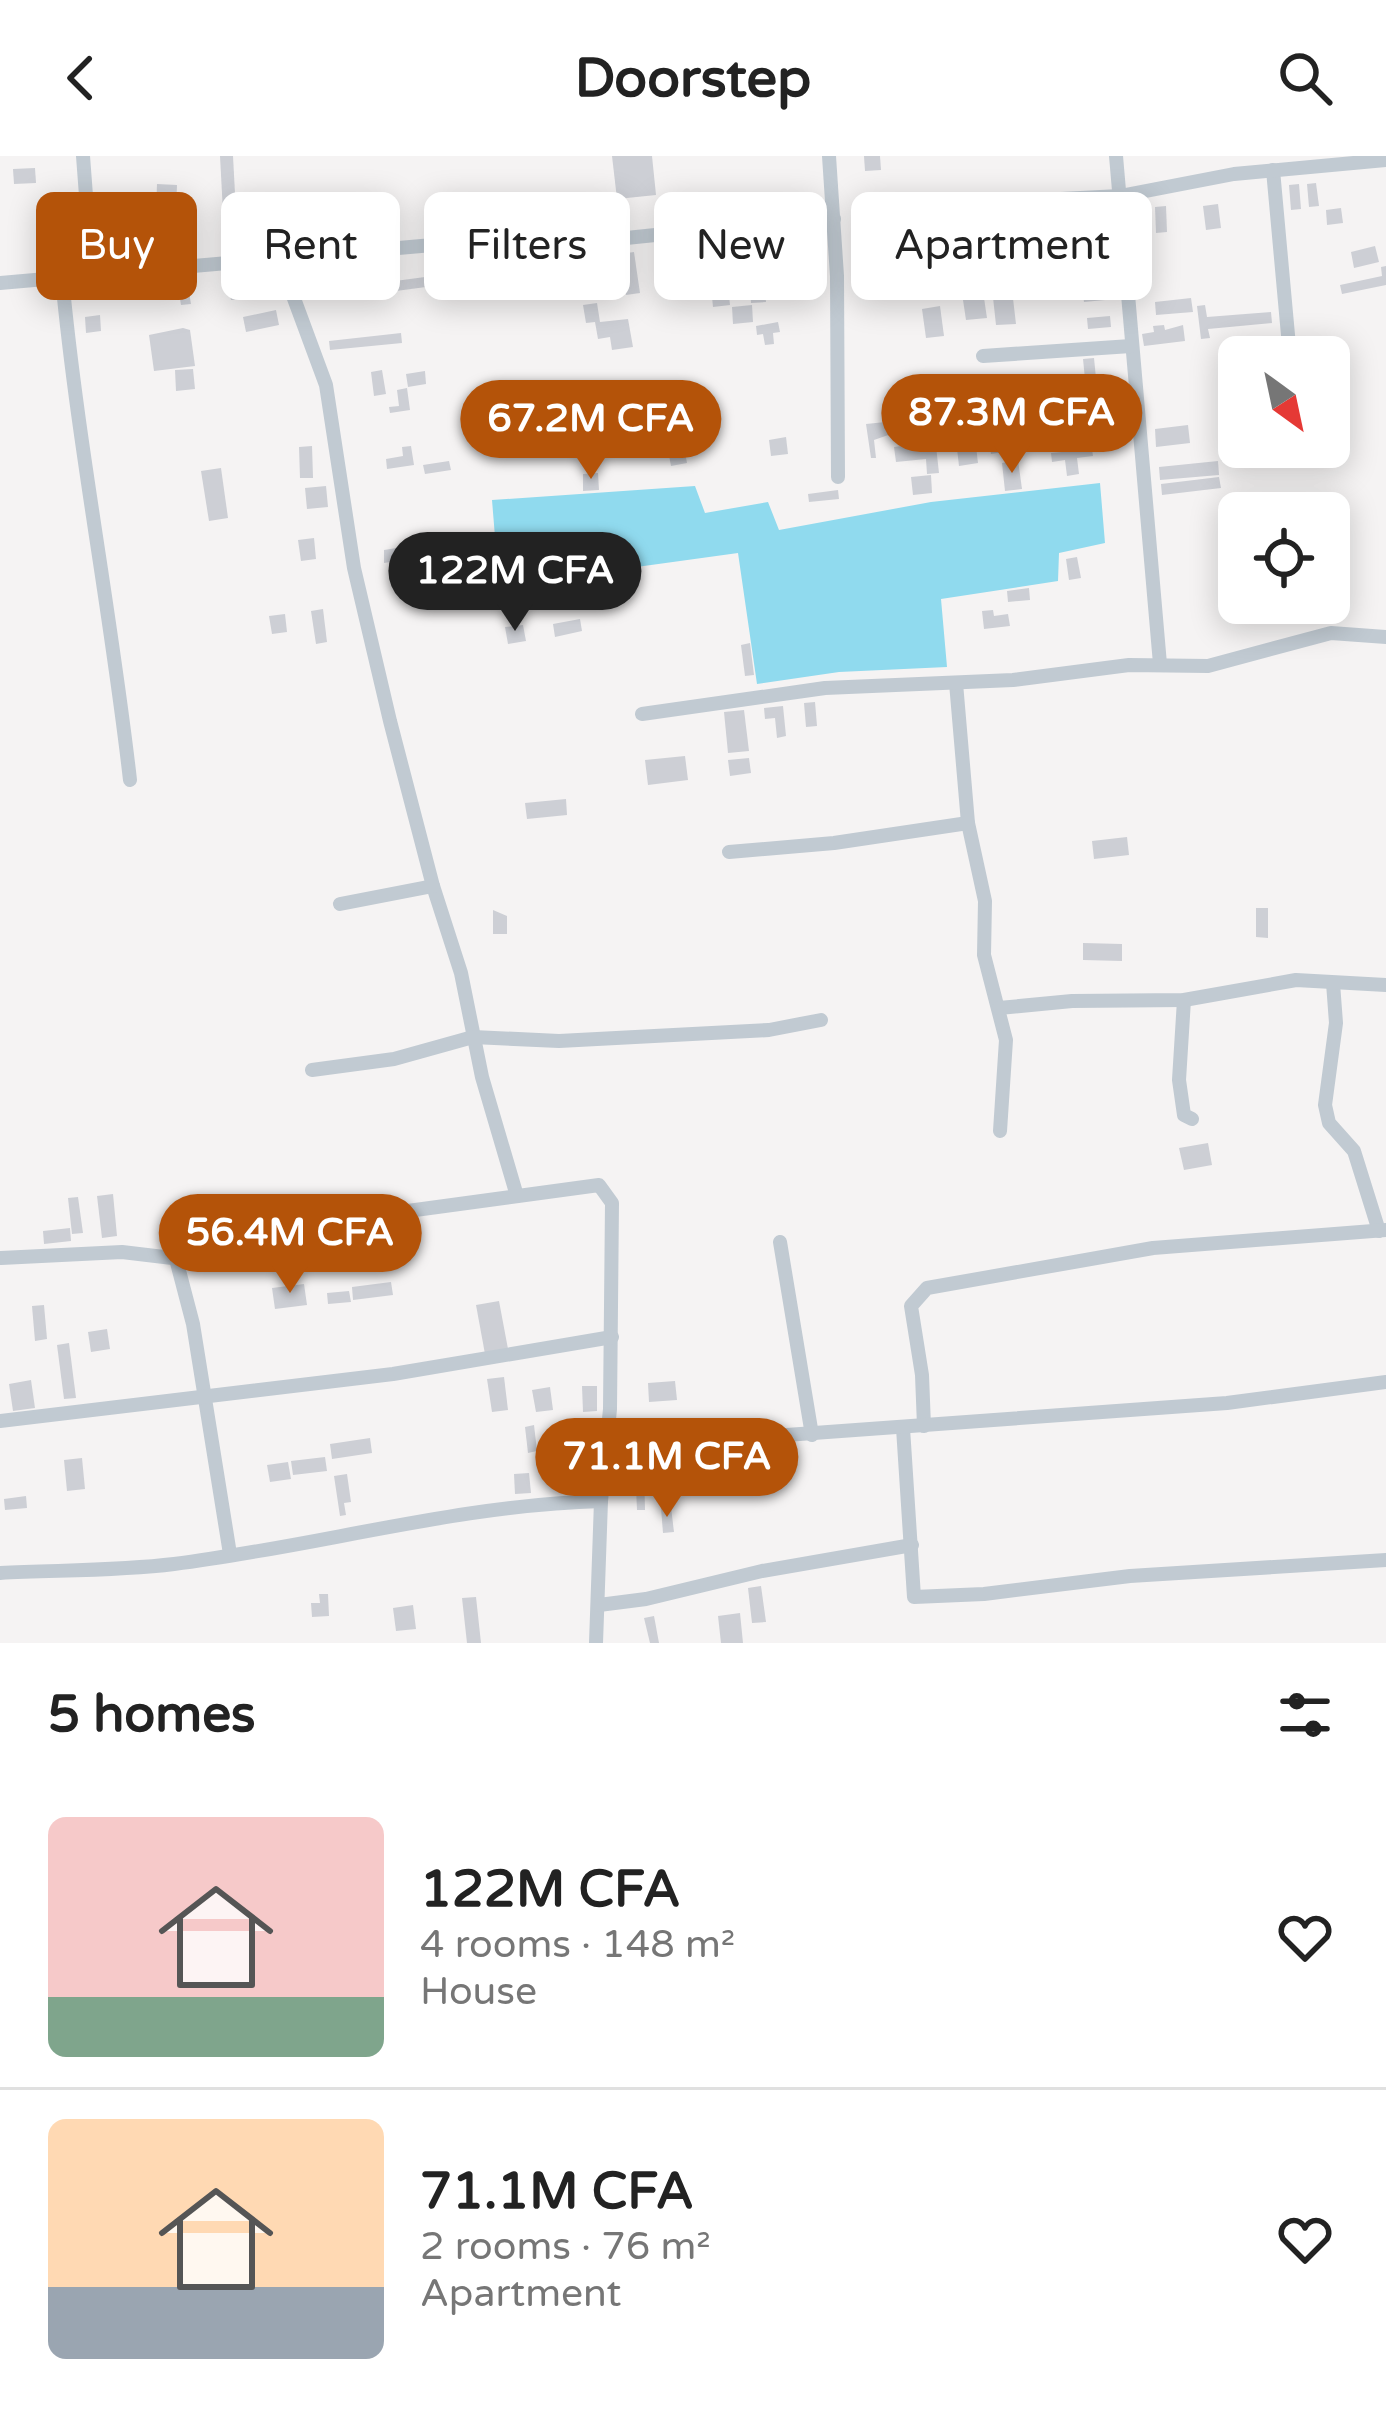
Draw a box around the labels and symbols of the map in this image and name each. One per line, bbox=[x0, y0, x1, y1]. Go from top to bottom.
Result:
north arrow bbox=[1218, 336, 1350, 468]
pin: 87.3M CFA bbox=[875, 374, 1149, 476]
pin: 67.2M CFA bbox=[454, 380, 728, 482]
pin: 122M CFA bbox=[391, 532, 639, 634]
pin: 56.4M CFA bbox=[153, 1194, 427, 1296]
pin: 71.1M CFA bbox=[530, 1418, 804, 1520]

